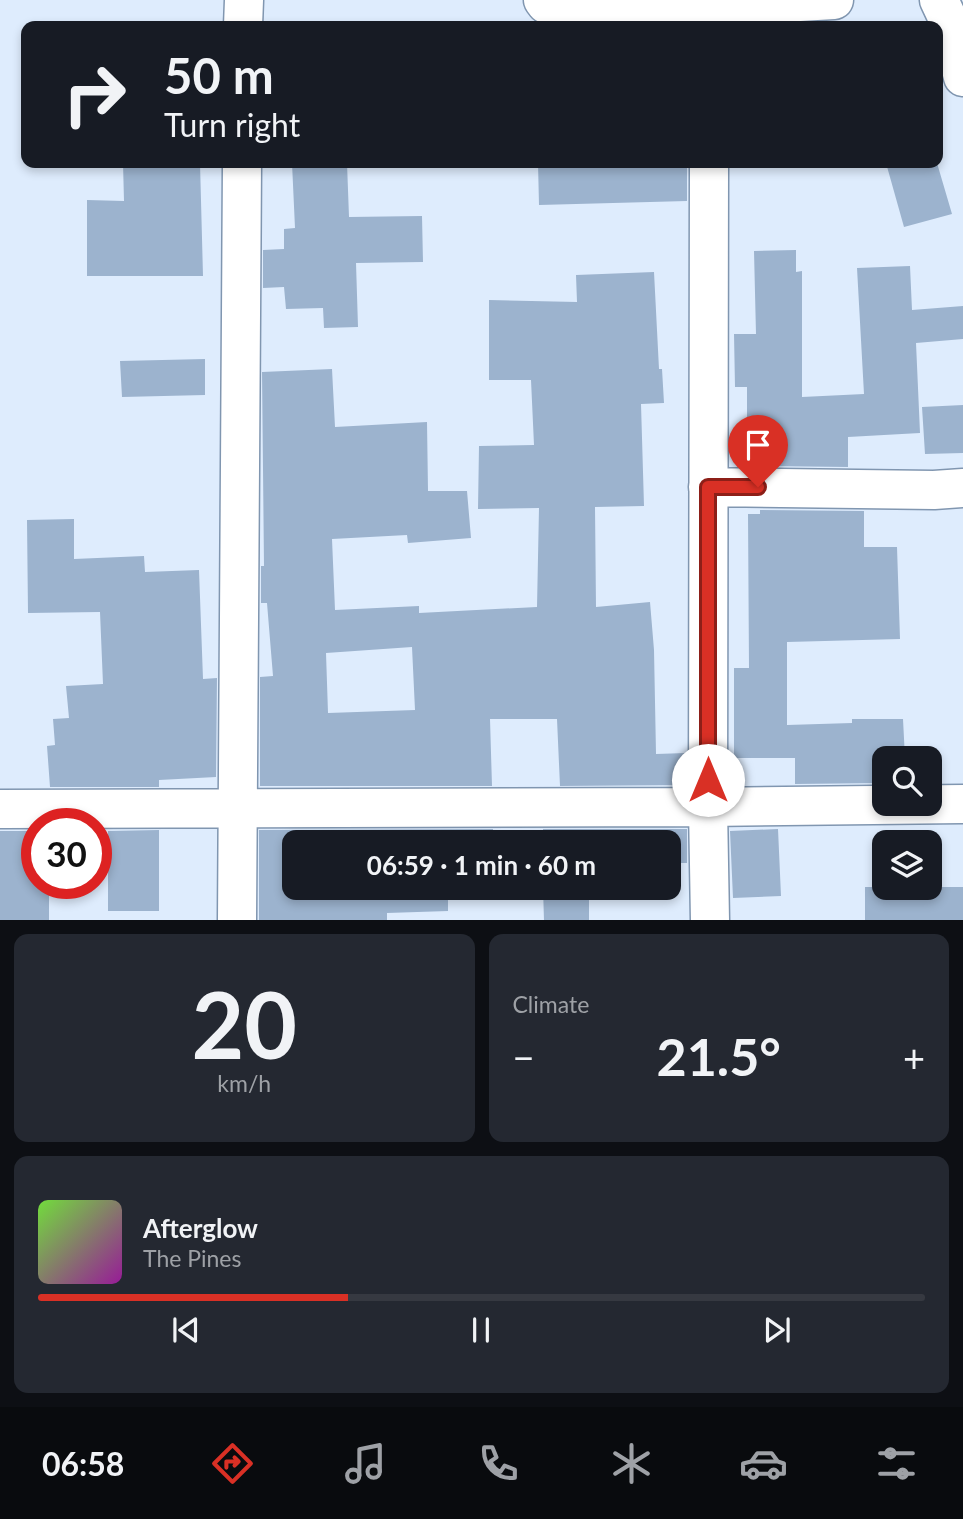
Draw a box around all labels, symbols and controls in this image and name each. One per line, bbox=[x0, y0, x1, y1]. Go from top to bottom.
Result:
text: 50 m bbox=[164, 46, 274, 104]
icon: right bbox=[49, 49, 140, 140]
text: Turn right bbox=[164, 105, 300, 144]
pin bbox=[728, 415, 788, 487]
icon: arrive bbox=[739, 426, 777, 464]
position arrow bbox=[671, 743, 745, 817]
map controls bbox=[872, 746, 942, 900]
button: search bbox=[872, 746, 942, 816]
speed limit sign: 30 bbox=[21, 808, 112, 899]
button: layers bbox=[872, 830, 942, 900]
text: 06:59 · 1 min · 60 m bbox=[367, 849, 596, 881]
text: 20 bbox=[191, 969, 297, 1078]
text: Climate bbox=[513, 990, 589, 1018]
text: 21.5° bbox=[657, 1025, 781, 1087]
text: − bbox=[513, 1034, 535, 1080]
text: + bbox=[903, 1034, 925, 1080]
text: km/h bbox=[217, 1069, 271, 1097]
text: Afterglow bbox=[143, 1212, 258, 1244]
text: The Pines bbox=[143, 1244, 241, 1272]
icon: previous bbox=[167, 1311, 205, 1349]
icon: pause bbox=[462, 1311, 500, 1349]
icon: next bbox=[758, 1311, 796, 1349]
icon: directions bbox=[208, 1439, 257, 1488]
icon: music bbox=[341, 1439, 390, 1488]
icon: phone bbox=[474, 1439, 523, 1488]
icon: climate bbox=[607, 1439, 656, 1488]
icon: car bbox=[739, 1439, 788, 1488]
icon: filters bbox=[872, 1439, 921, 1488]
text: 06:58 bbox=[42, 1444, 124, 1483]

